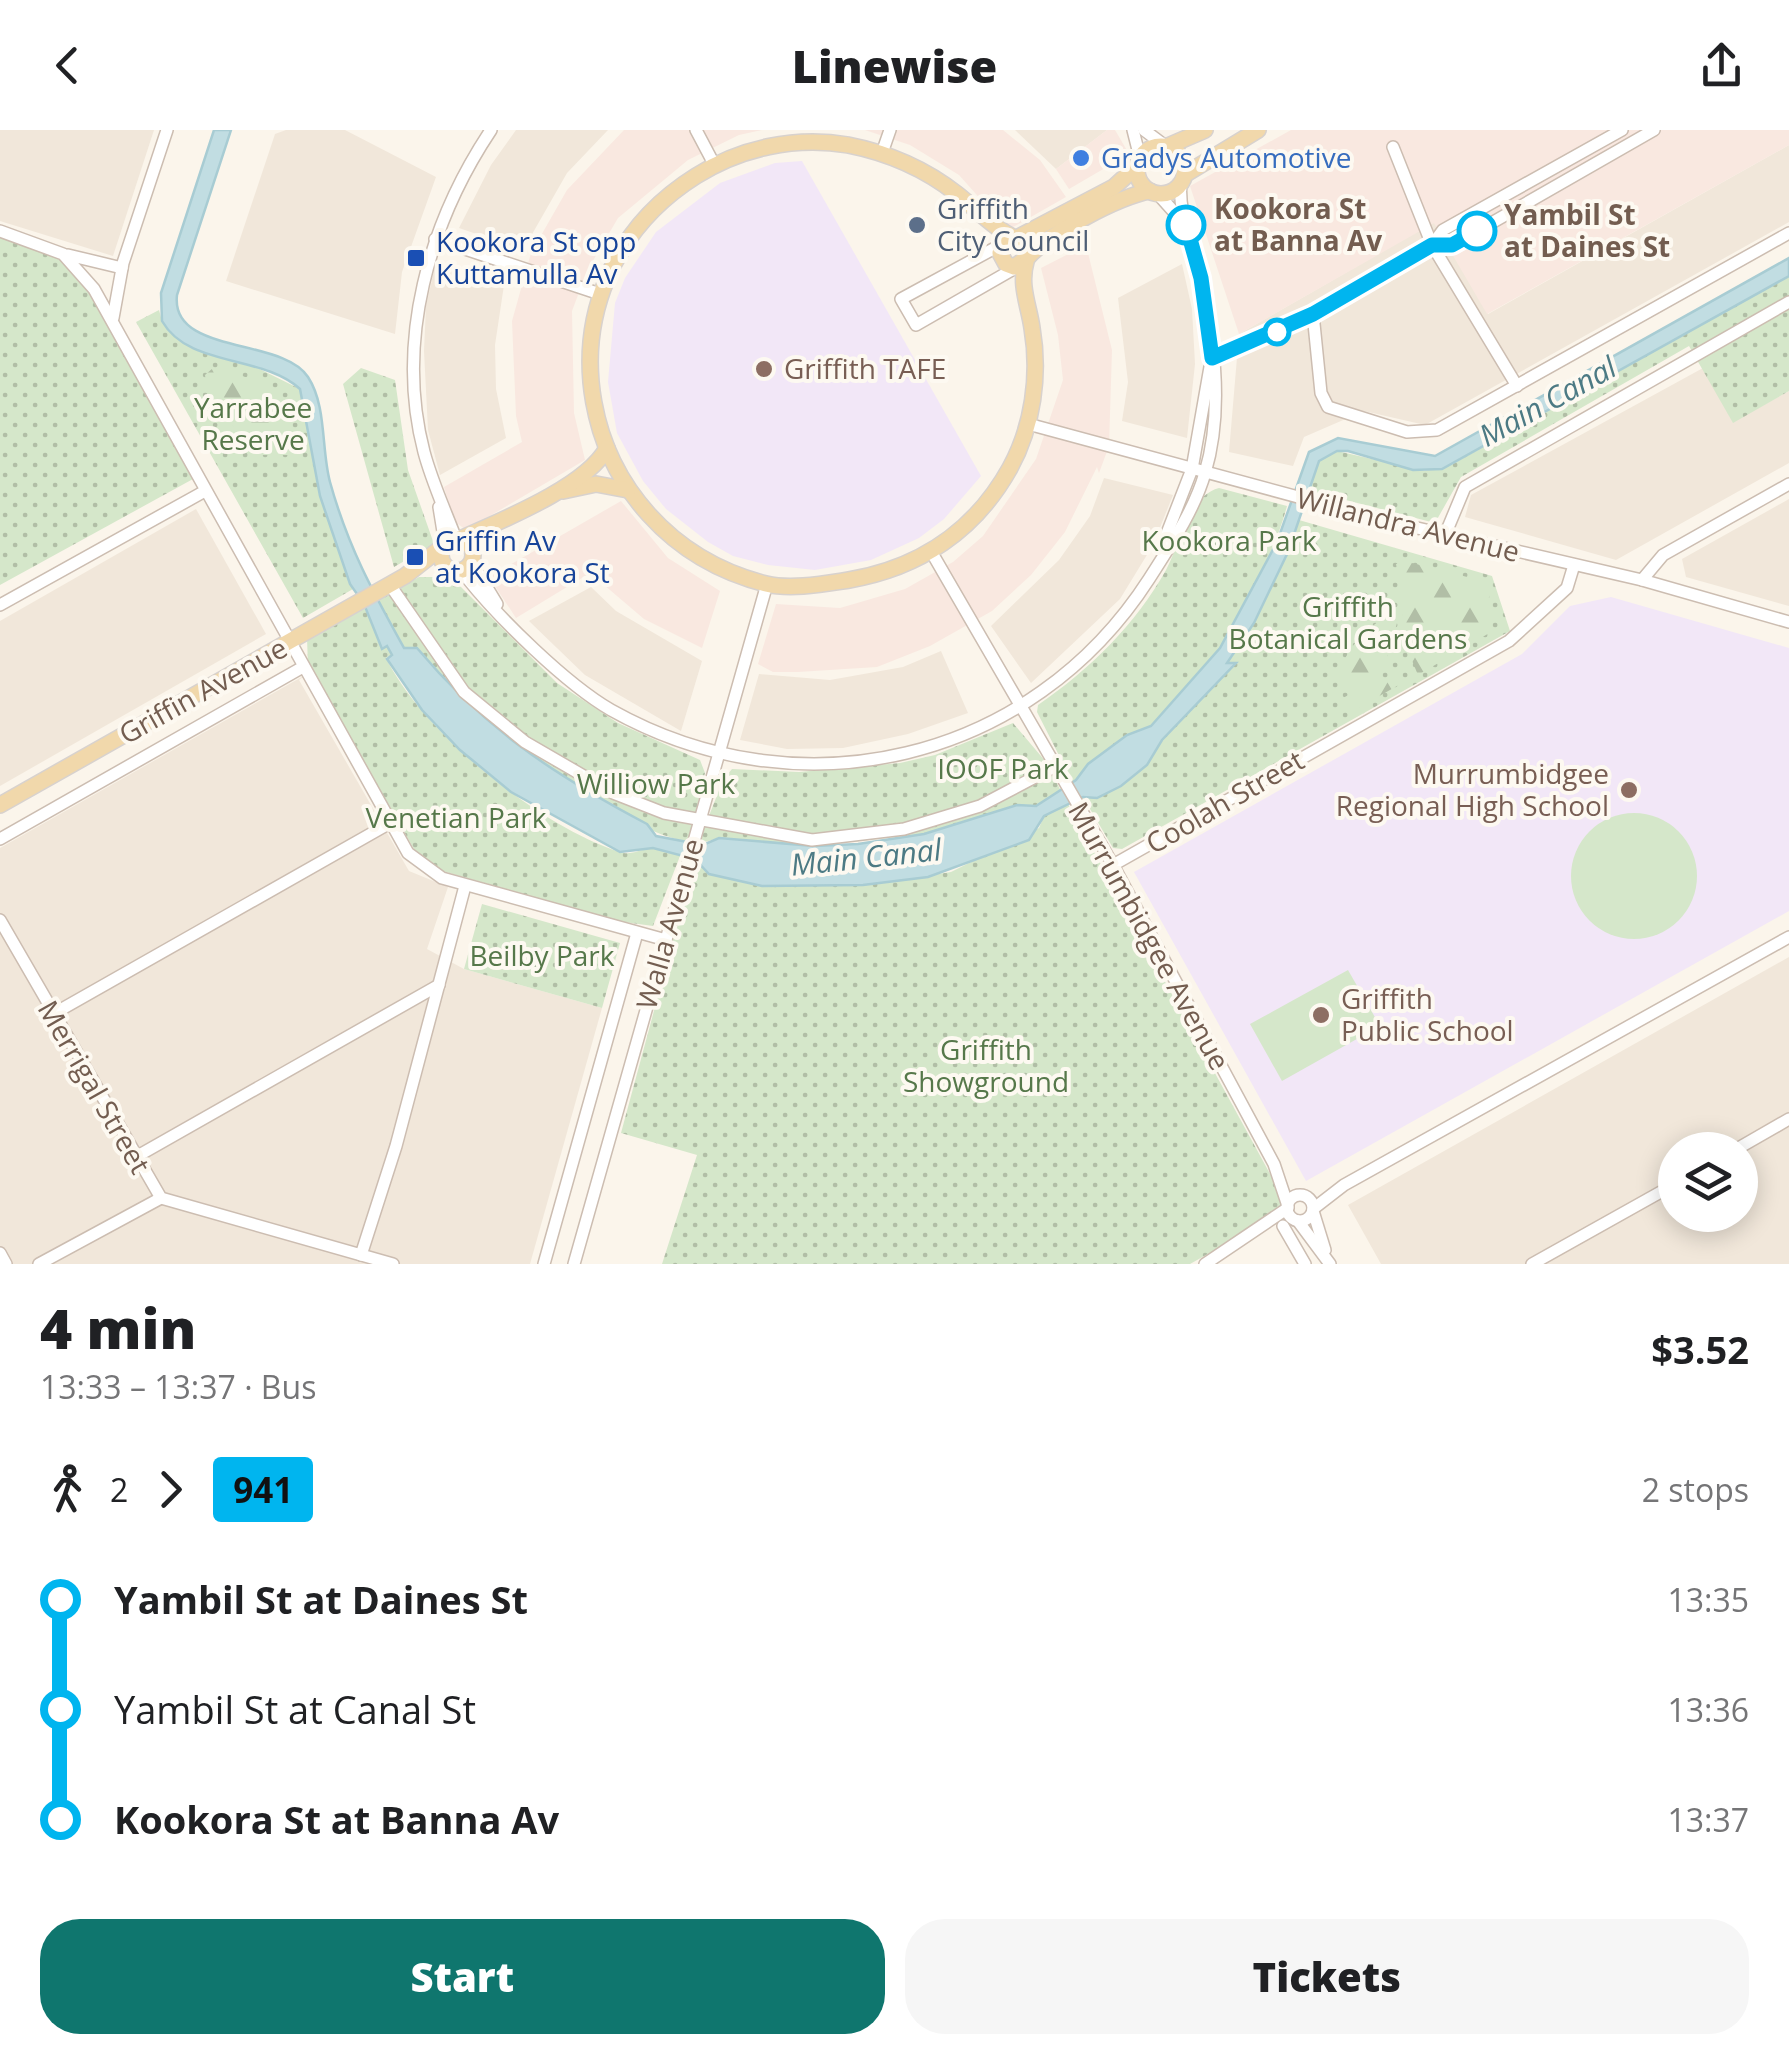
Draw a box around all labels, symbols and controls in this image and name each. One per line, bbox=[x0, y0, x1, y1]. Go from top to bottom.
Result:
text: Linewise bbox=[792, 35, 997, 96]
icon: back bbox=[40, 38, 95, 93]
icon: share bbox=[1694, 38, 1749, 93]
place label: Gradys Automotive bbox=[1101, 138, 1351, 176]
marker: Gradys Automotive bbox=[1070, 147, 1092, 169]
place label: Griffith City Council bbox=[937, 189, 1089, 259]
place label: Kookora St at Banna Av bbox=[1214, 189, 1382, 259]
place label: Yambil St at Daines St bbox=[1504, 195, 1670, 265]
marker: Kookora St at Banna Av bbox=[1167, 206, 1205, 244]
marker: Yambil St at Daines St bbox=[1458, 212, 1496, 250]
marker: Griffith City Council bbox=[906, 214, 928, 236]
place label: Kookora St opp Kuttamulla Av bbox=[436, 222, 636, 292]
marker: Kookora St opp Kuttamulla Av bbox=[405, 247, 427, 269]
unlabelled marker bbox=[1264, 319, 1290, 345]
water label: Main Canal bbox=[1471, 345, 1625, 455]
place label: Griffith TAFE bbox=[784, 349, 946, 387]
marker: Griffith TAFE bbox=[753, 358, 775, 380]
park label: Yarrabee Reserve bbox=[194, 388, 312, 458]
street label: Willandra Avenue bbox=[1293, 478, 1524, 570]
place label: Griffin Av at Kookora St bbox=[435, 521, 610, 591]
park label: Kookora Park bbox=[1141, 521, 1317, 559]
marker: Griffin Av at Kookora St bbox=[404, 546, 426, 568]
park label: Griffith Botanical Gardens bbox=[1229, 587, 1467, 657]
street label: Griffin Avenue bbox=[112, 628, 293, 752]
street label: Coolah Street bbox=[1139, 741, 1310, 862]
park label: IOOF Park bbox=[937, 749, 1069, 787]
place label: Murrumbidgee Regional High School bbox=[1336, 754, 1609, 824]
park label: Williow Park bbox=[577, 764, 736, 802]
marker: Murrumbidgee Regional High School bbox=[1618, 779, 1640, 801]
street label: Murrumbidgee Avenue bbox=[1060, 795, 1239, 1076]
park label: Venetian Park bbox=[366, 798, 547, 836]
water label: Main Canal bbox=[789, 828, 945, 885]
street label: Walla Avenue bbox=[627, 834, 712, 1013]
park label: Beilby Park bbox=[470, 936, 615, 974]
place label: Griffith Public School bbox=[1341, 979, 1514, 1049]
street label: Merrigal Street bbox=[30, 993, 160, 1180]
marker: Griffith Public School bbox=[1310, 1004, 1332, 1026]
park label: Griffith Showground bbox=[903, 1030, 1069, 1100]
map controls bbox=[1658, 1132, 1758, 1232]
button: layers bbox=[1658, 1132, 1758, 1232]
text: 4 min bbox=[40, 1290, 196, 1365]
text: $3.52 bbox=[1651, 1323, 1749, 1375]
text: 13:33 – 13:37 · Bus bbox=[40, 1365, 316, 1408]
icon: walk bbox=[40, 1462, 95, 1517]
icon: forward bbox=[143, 1462, 198, 1517]
text: 941 bbox=[233, 1466, 293, 1513]
text: 2 bbox=[110, 1468, 128, 1511]
text: 2 stops bbox=[1642, 1468, 1749, 1511]
text: Yambil St at Daines St bbox=[114, 1573, 528, 1625]
text: 13:35 bbox=[1667, 1578, 1749, 1621]
text: Yambil St at Canal St bbox=[114, 1683, 476, 1735]
text: 13:36 bbox=[1667, 1688, 1749, 1731]
text: Kookora St at Banna Av bbox=[114, 1793, 559, 1845]
text: 13:37 bbox=[1667, 1798, 1749, 1841]
button: Start bbox=[40, 1919, 885, 2034]
button: Tickets bbox=[905, 1919, 1749, 2034]

